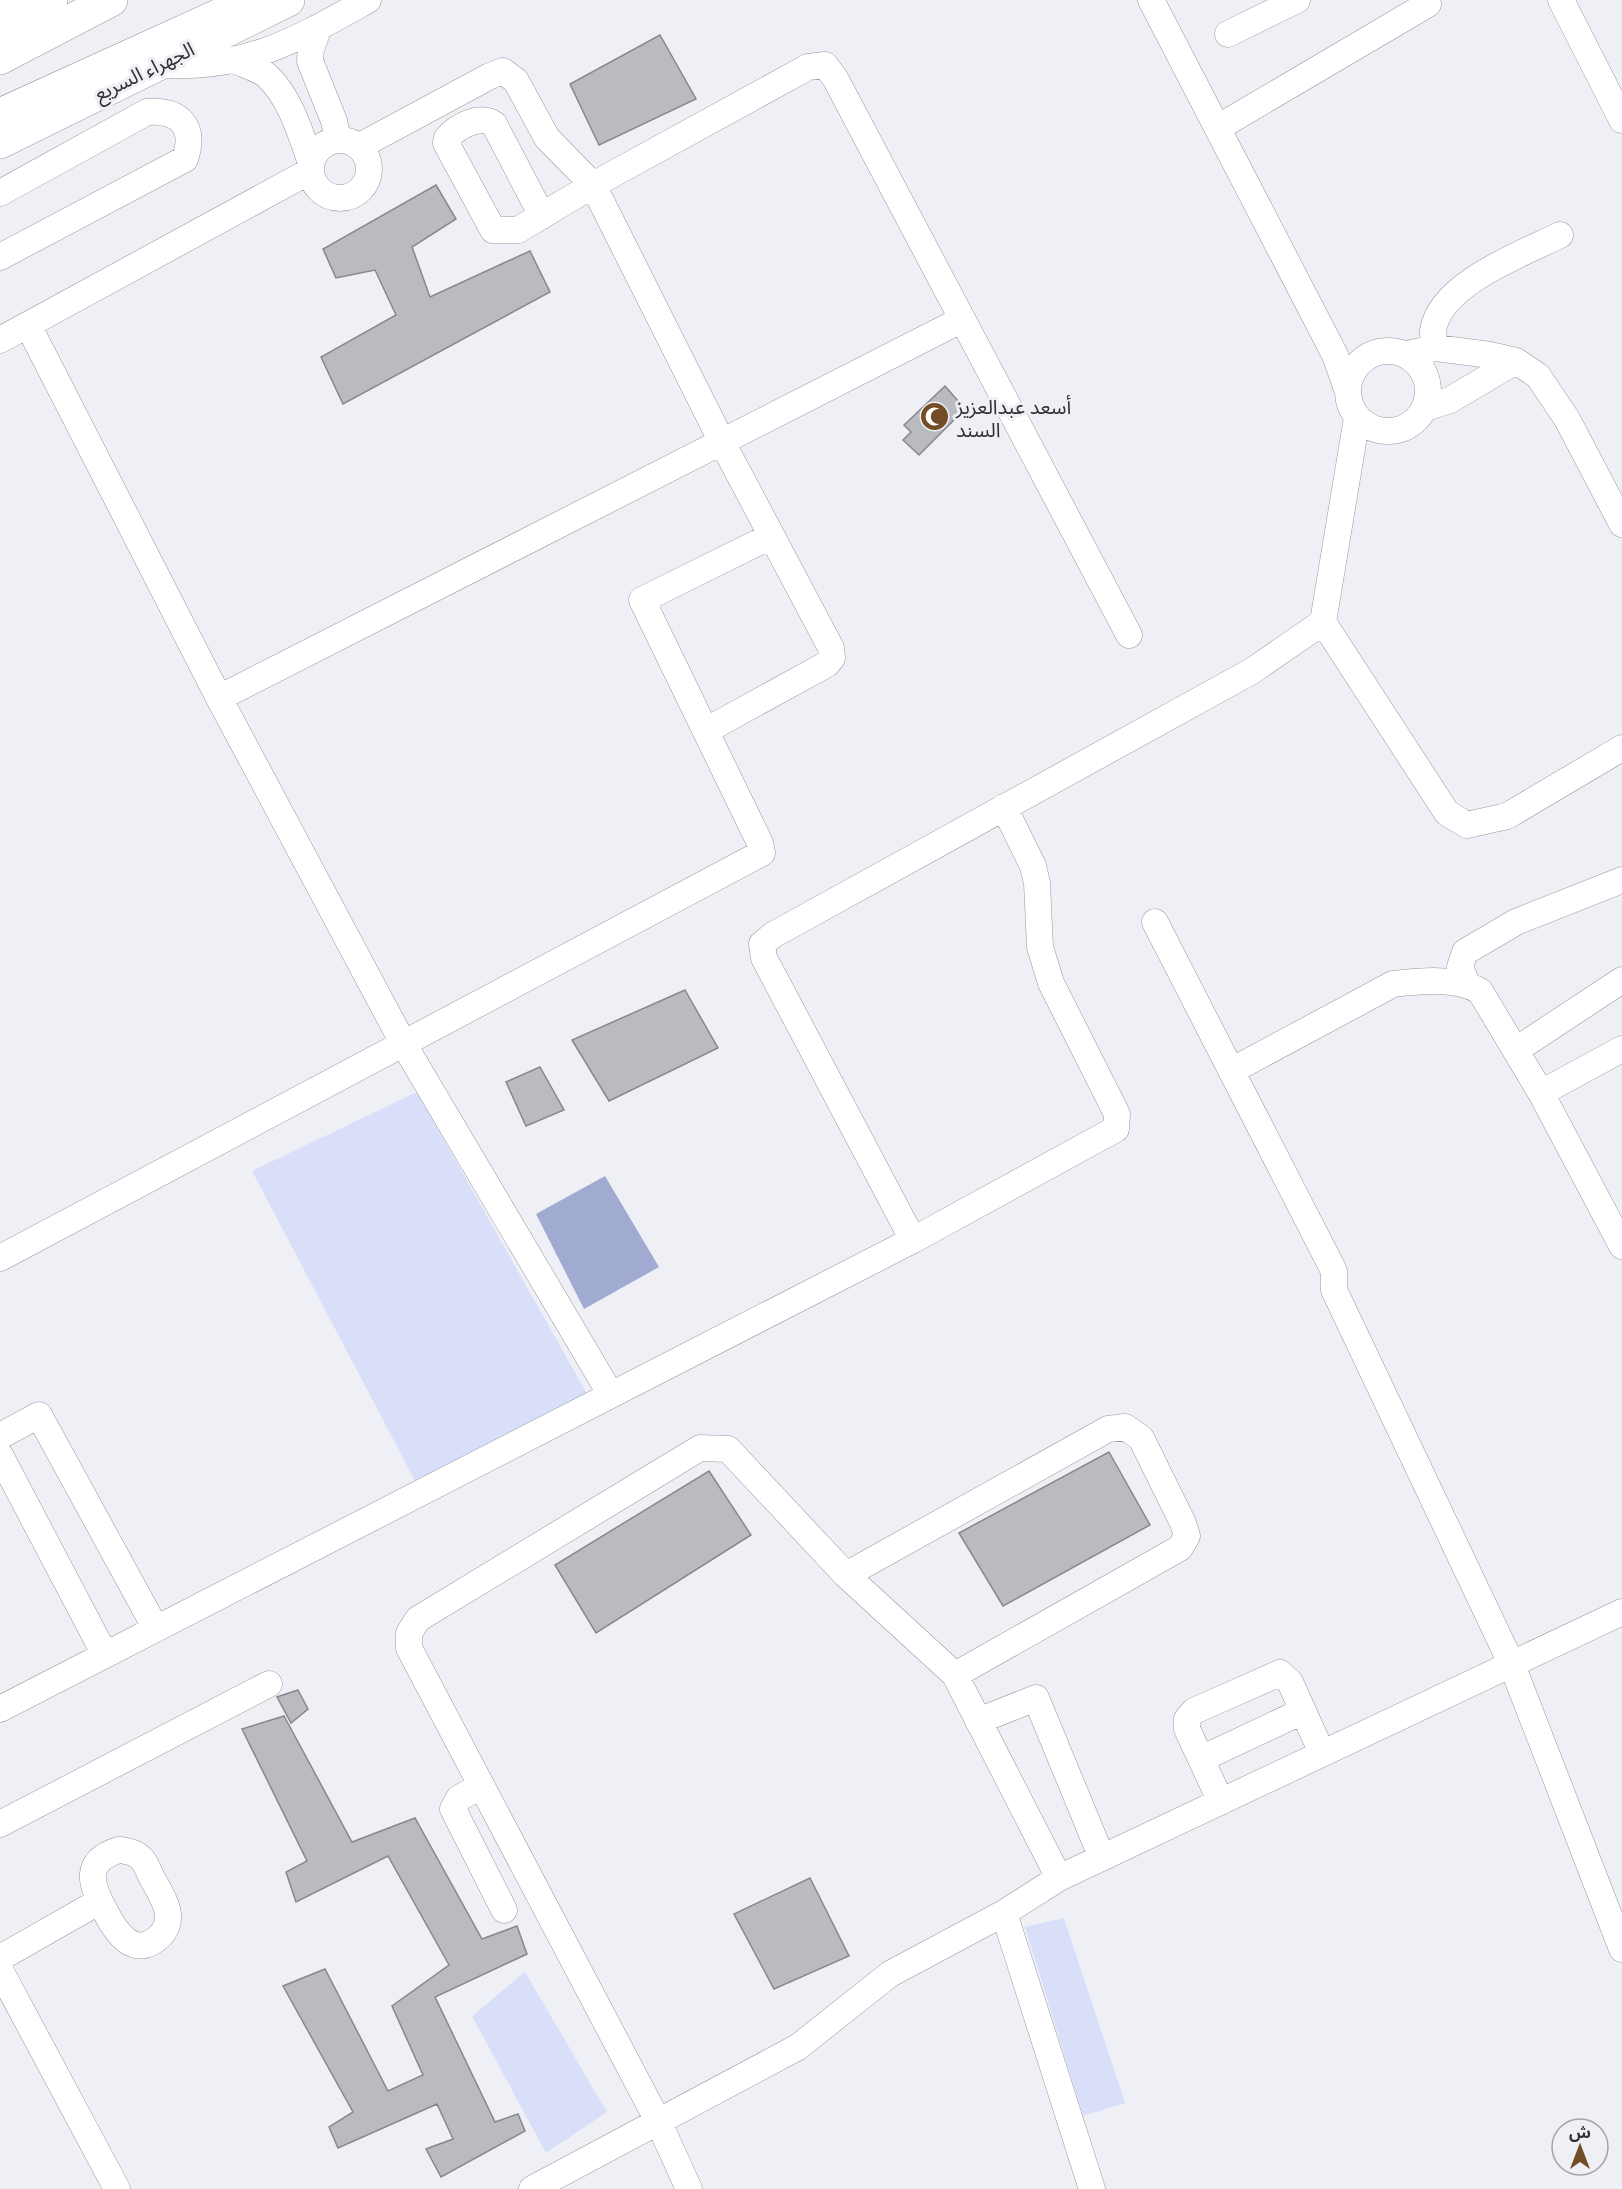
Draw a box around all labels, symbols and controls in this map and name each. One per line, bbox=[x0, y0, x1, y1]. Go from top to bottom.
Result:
street label: الجهراء السريع bbox=[90, 37, 200, 109]
place label: أسعد عبدالعزيز السند bbox=[955, 395, 1071, 441]
mosque icon: أسعد عبدالعزيز السند bbox=[919, 401, 951, 433]
north arrow bbox=[1550, 2117, 1610, 2177]
text: ش bbox=[1569, 2123, 1591, 2142]

